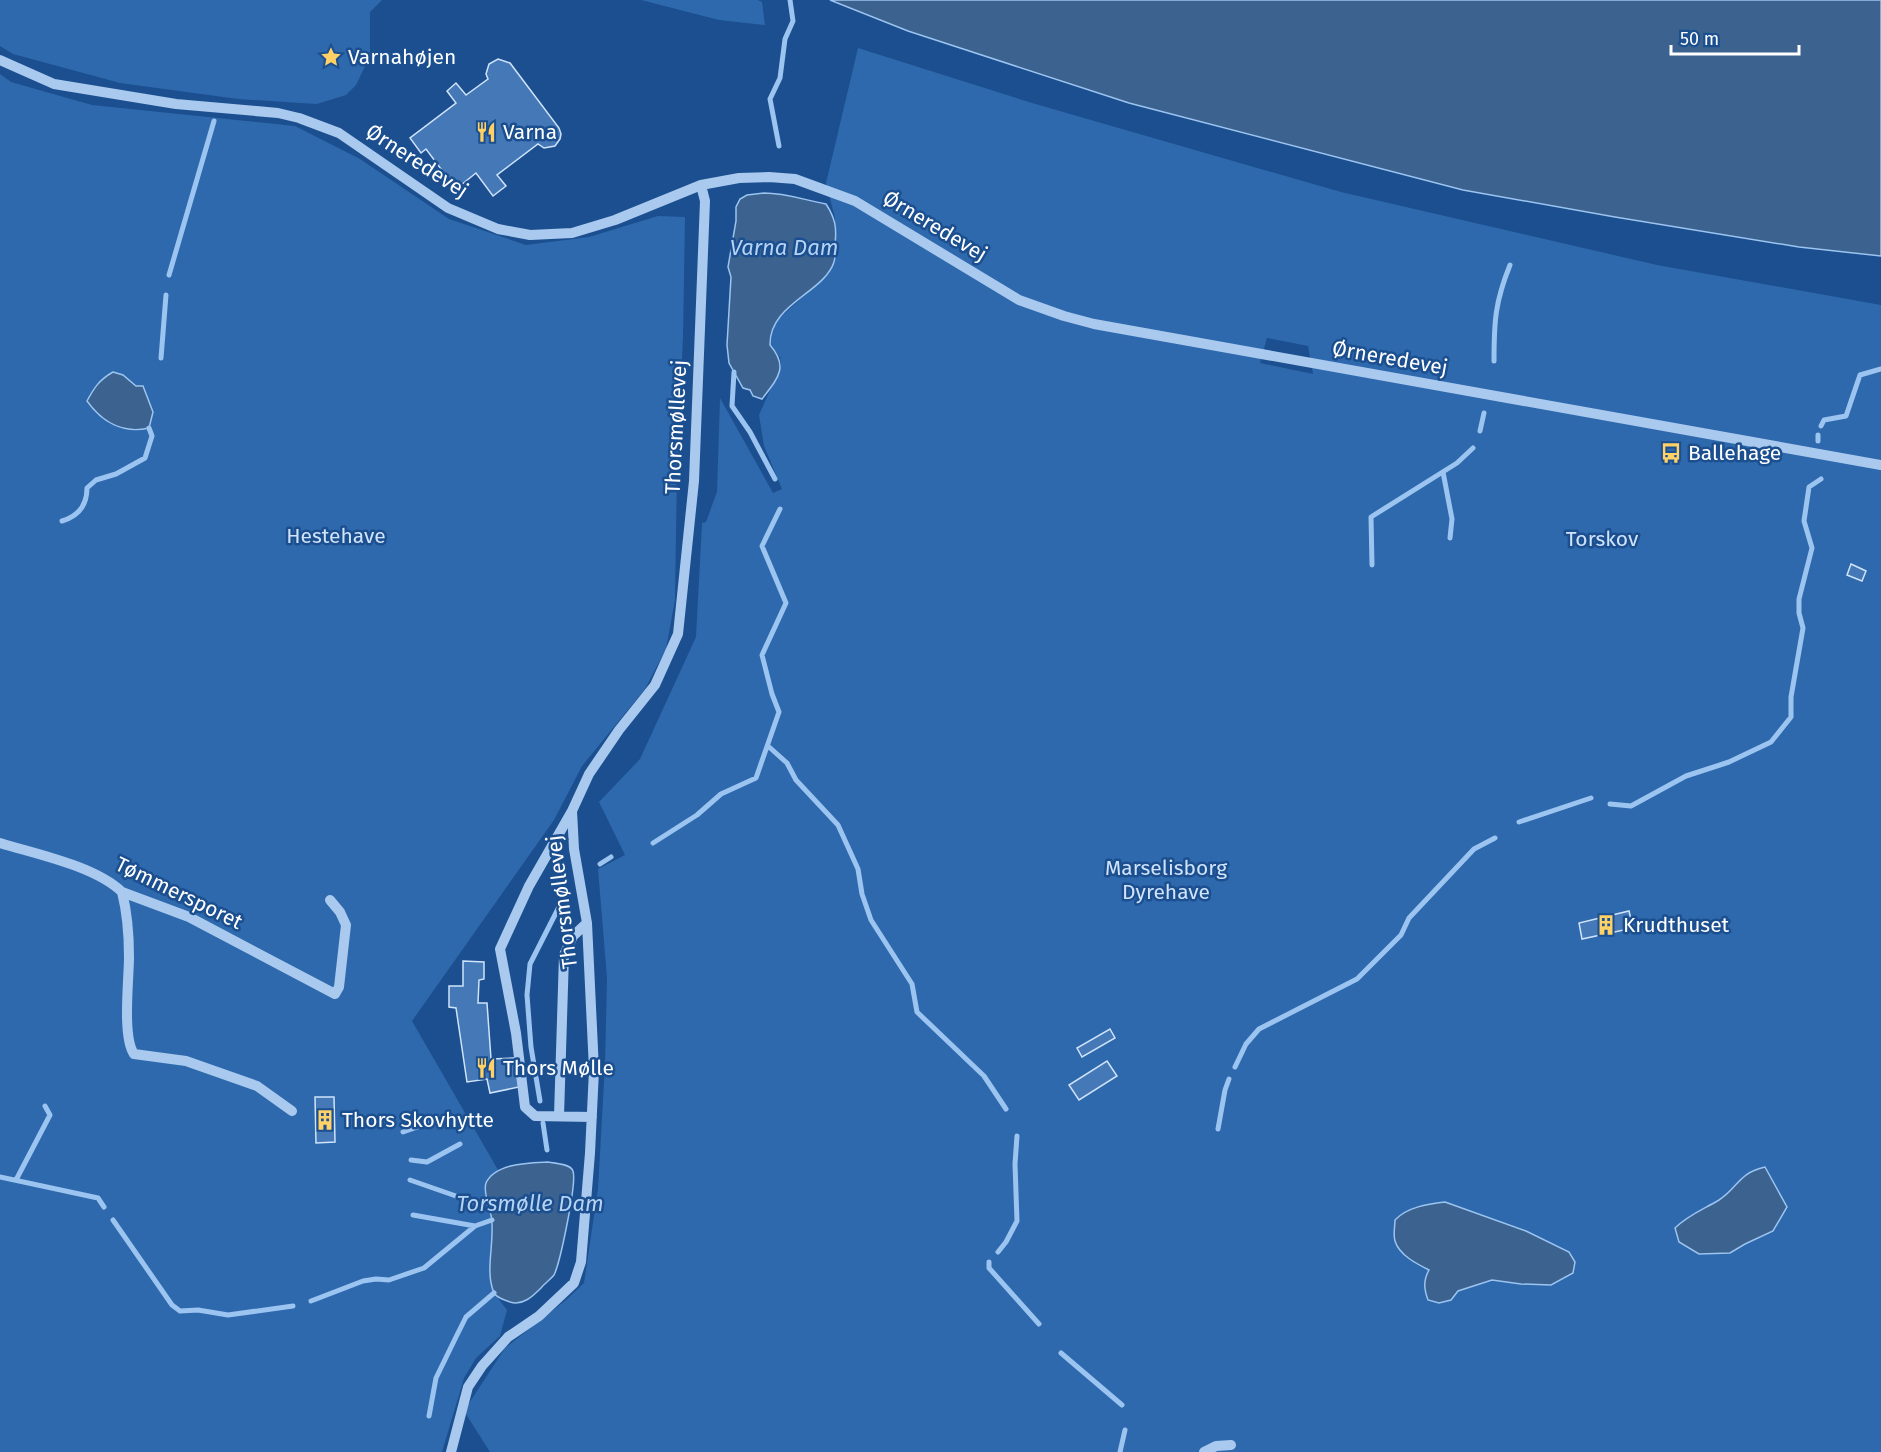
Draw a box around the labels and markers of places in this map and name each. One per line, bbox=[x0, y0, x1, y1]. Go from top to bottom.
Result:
place label: Varnahøjen bbox=[348, 44, 456, 70]
place icon: Varnahøjen bbox=[319, 45, 343, 69]
place label: Varna bbox=[503, 119, 557, 145]
restaurant icon: Varna bbox=[474, 120, 498, 144]
place label: Ballehage bbox=[1688, 440, 1781, 466]
bus stop icon: Ballehage bbox=[1659, 441, 1683, 465]
place label: Krudthuset bbox=[1623, 912, 1730, 938]
building icon: Krudthuset bbox=[1594, 913, 1618, 937]
place label: Thors Mølle bbox=[503, 1055, 614, 1081]
restaurant icon: Thors Mølle bbox=[474, 1056, 498, 1080]
place label: Thors Skovhytte bbox=[342, 1107, 494, 1133]
building icon: Thors Skovhytte bbox=[313, 1108, 337, 1132]

